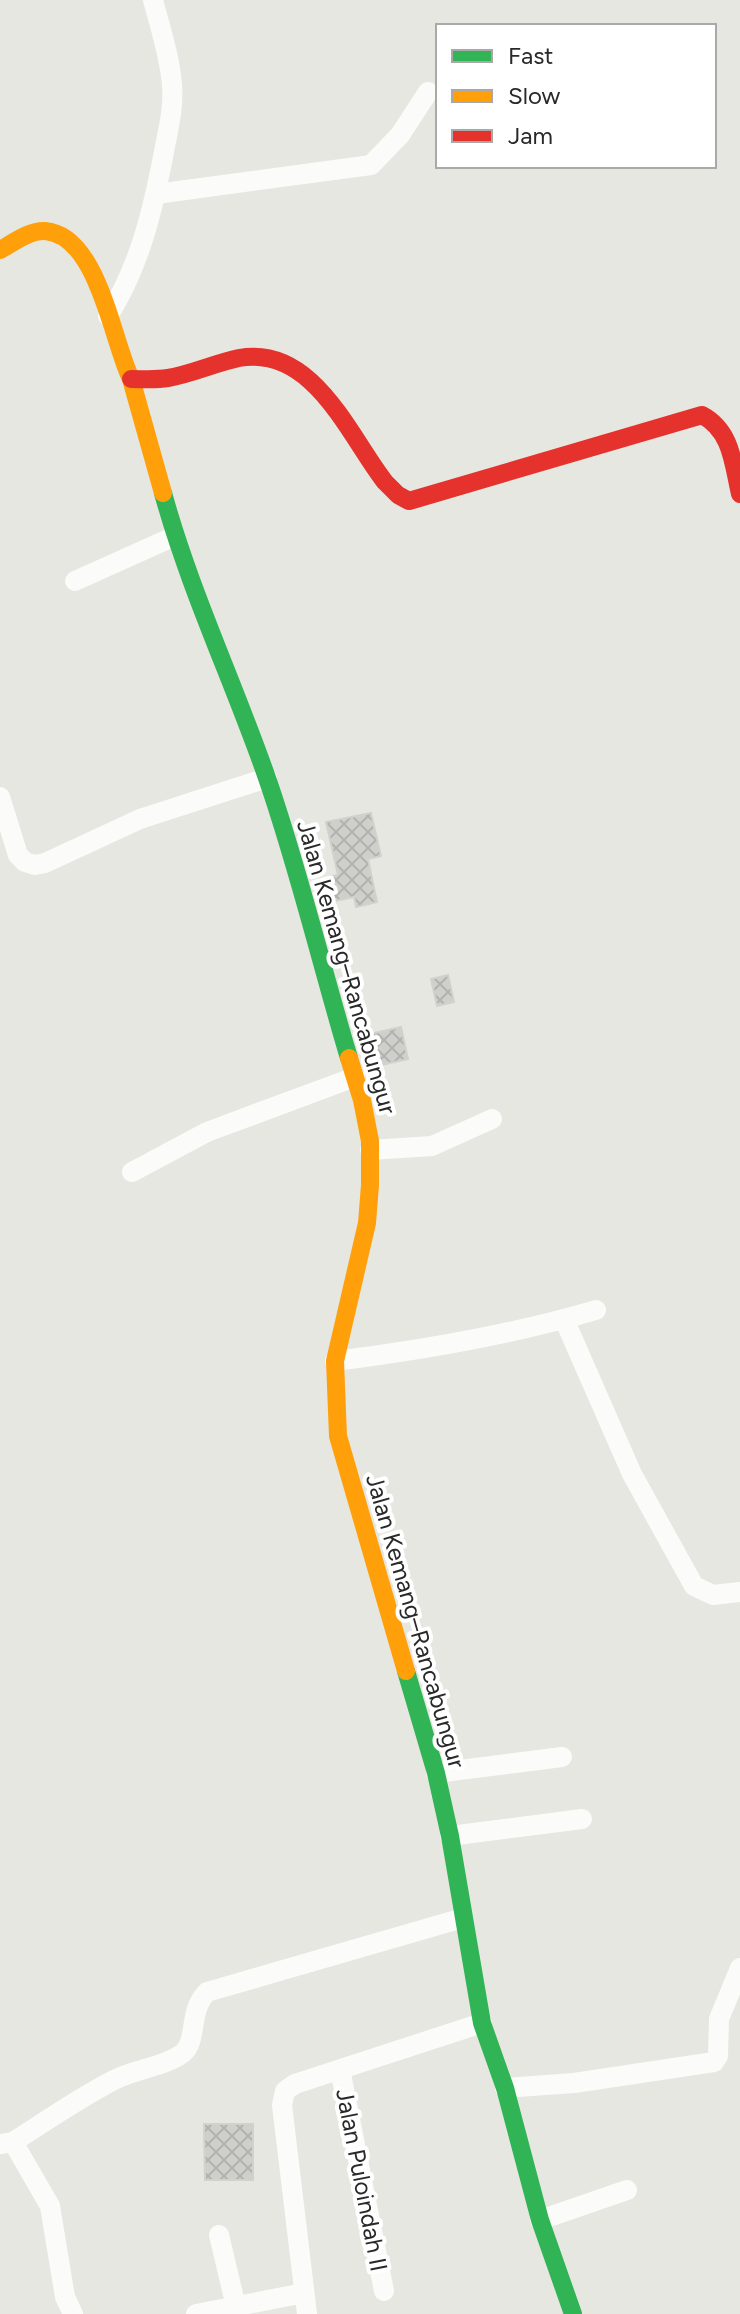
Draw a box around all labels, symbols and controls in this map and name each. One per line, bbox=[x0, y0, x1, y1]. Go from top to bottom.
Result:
legend bbox=[436, 24, 716, 168]
text: Fast bbox=[508, 41, 553, 70]
text: Slow bbox=[508, 81, 561, 110]
text: Jam bbox=[508, 121, 553, 150]
street label: Jalan Kemang–Rancabungur bbox=[291, 817, 403, 1117]
street label: Jalan Kemang–Rancabungur bbox=[360, 1471, 472, 1771]
street label: Jalan Puloindah II bbox=[330, 2086, 394, 2274]

